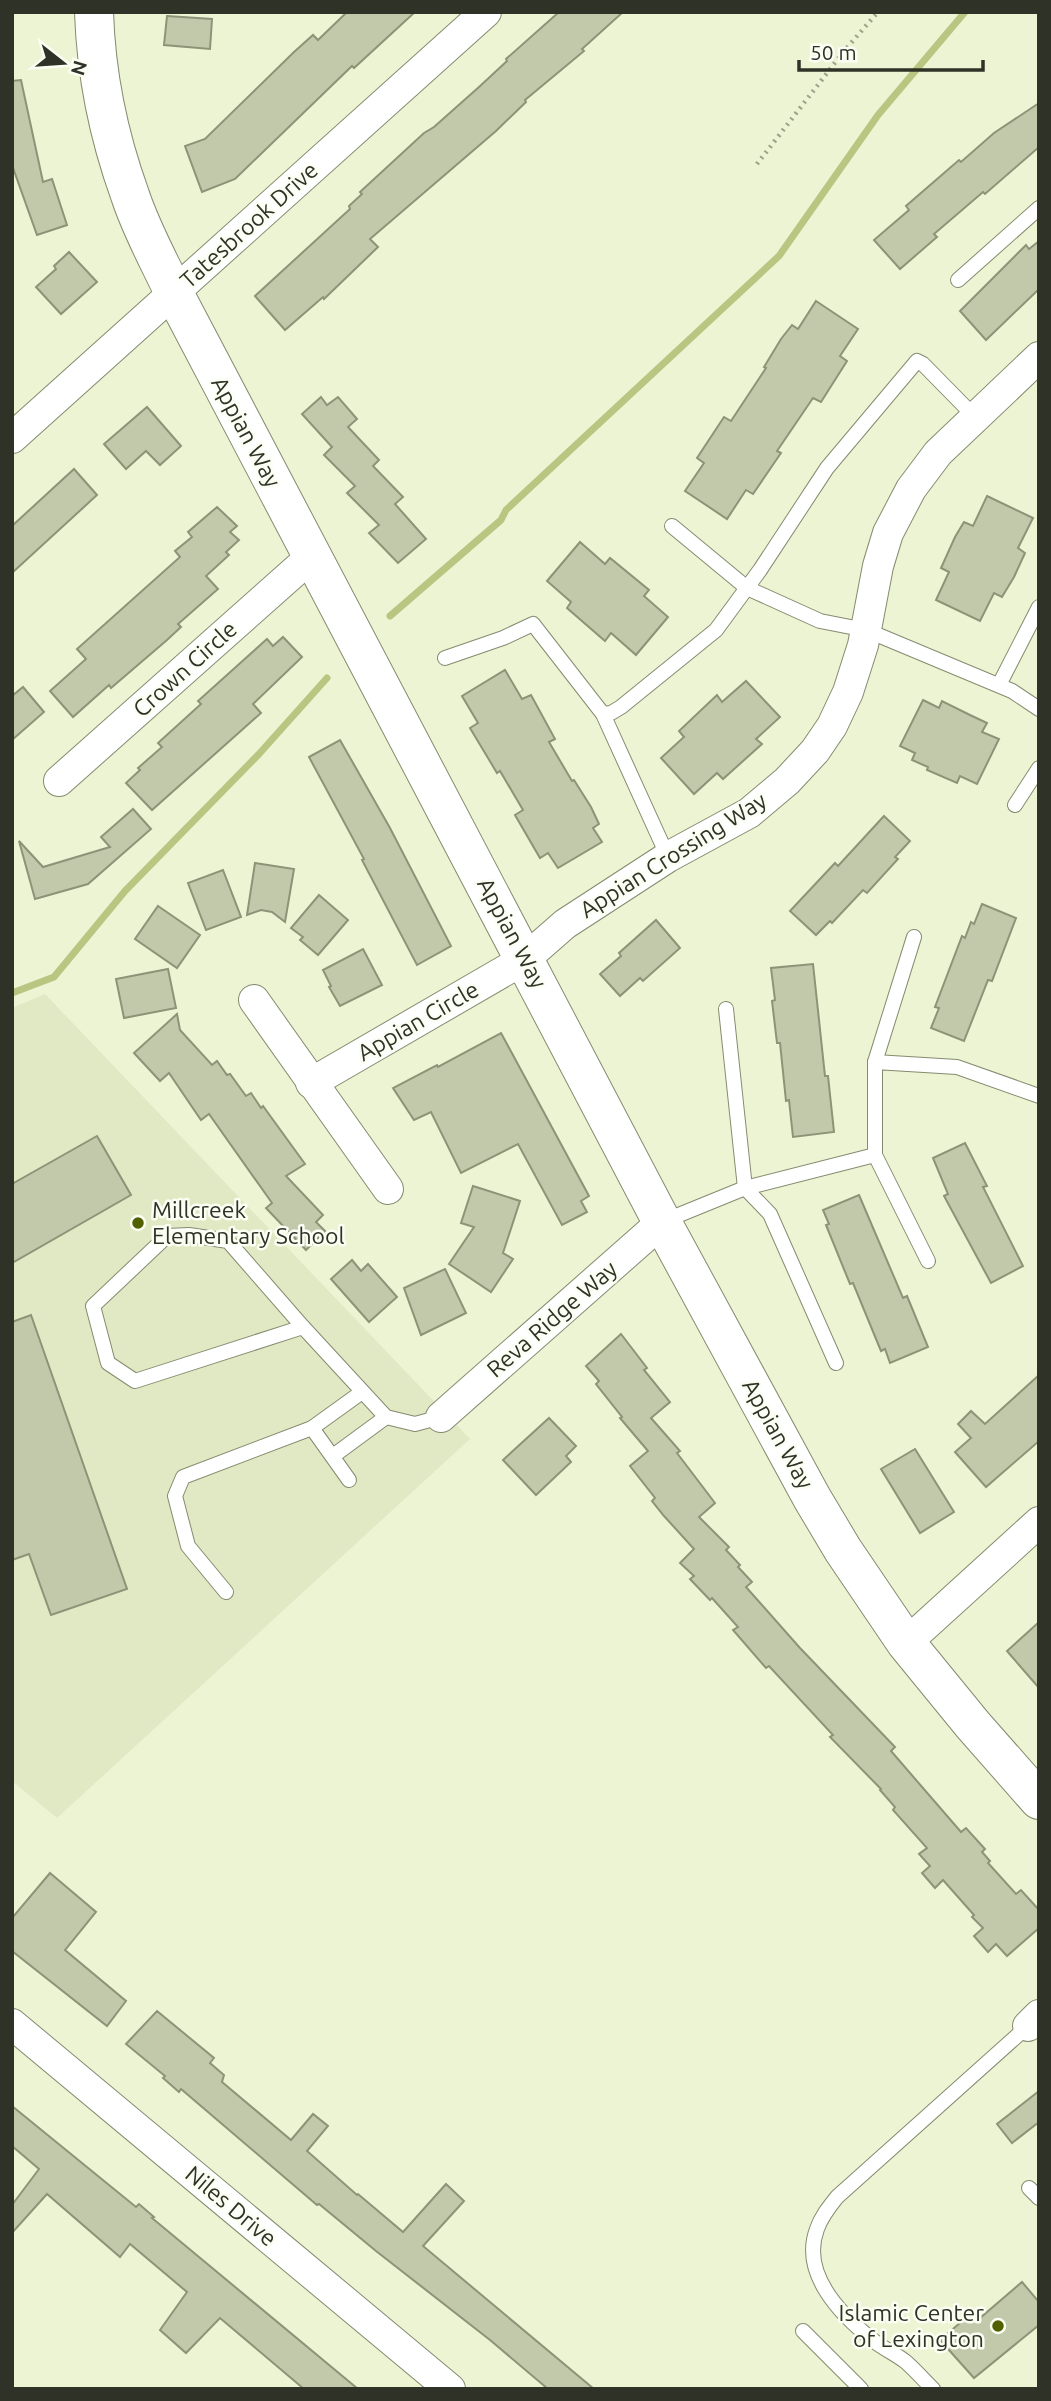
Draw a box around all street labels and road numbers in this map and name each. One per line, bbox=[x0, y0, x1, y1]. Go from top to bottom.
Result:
street label: Tatesbrook Drive bbox=[175, 157, 322, 293]
street label: Appian Way bbox=[207, 372, 286, 491]
street label: Crown Circle bbox=[128, 616, 241, 722]
street label: Appian Crossing Way bbox=[575, 787, 770, 922]
street label: Appian Way bbox=[473, 873, 552, 992]
street label: Appian Circle bbox=[353, 976, 483, 1065]
street label: Reva Ridge Way bbox=[482, 1256, 622, 1382]
street label: Appian Way bbox=[738, 1375, 819, 1493]
street label: Niles Drive bbox=[181, 2161, 282, 2251]

